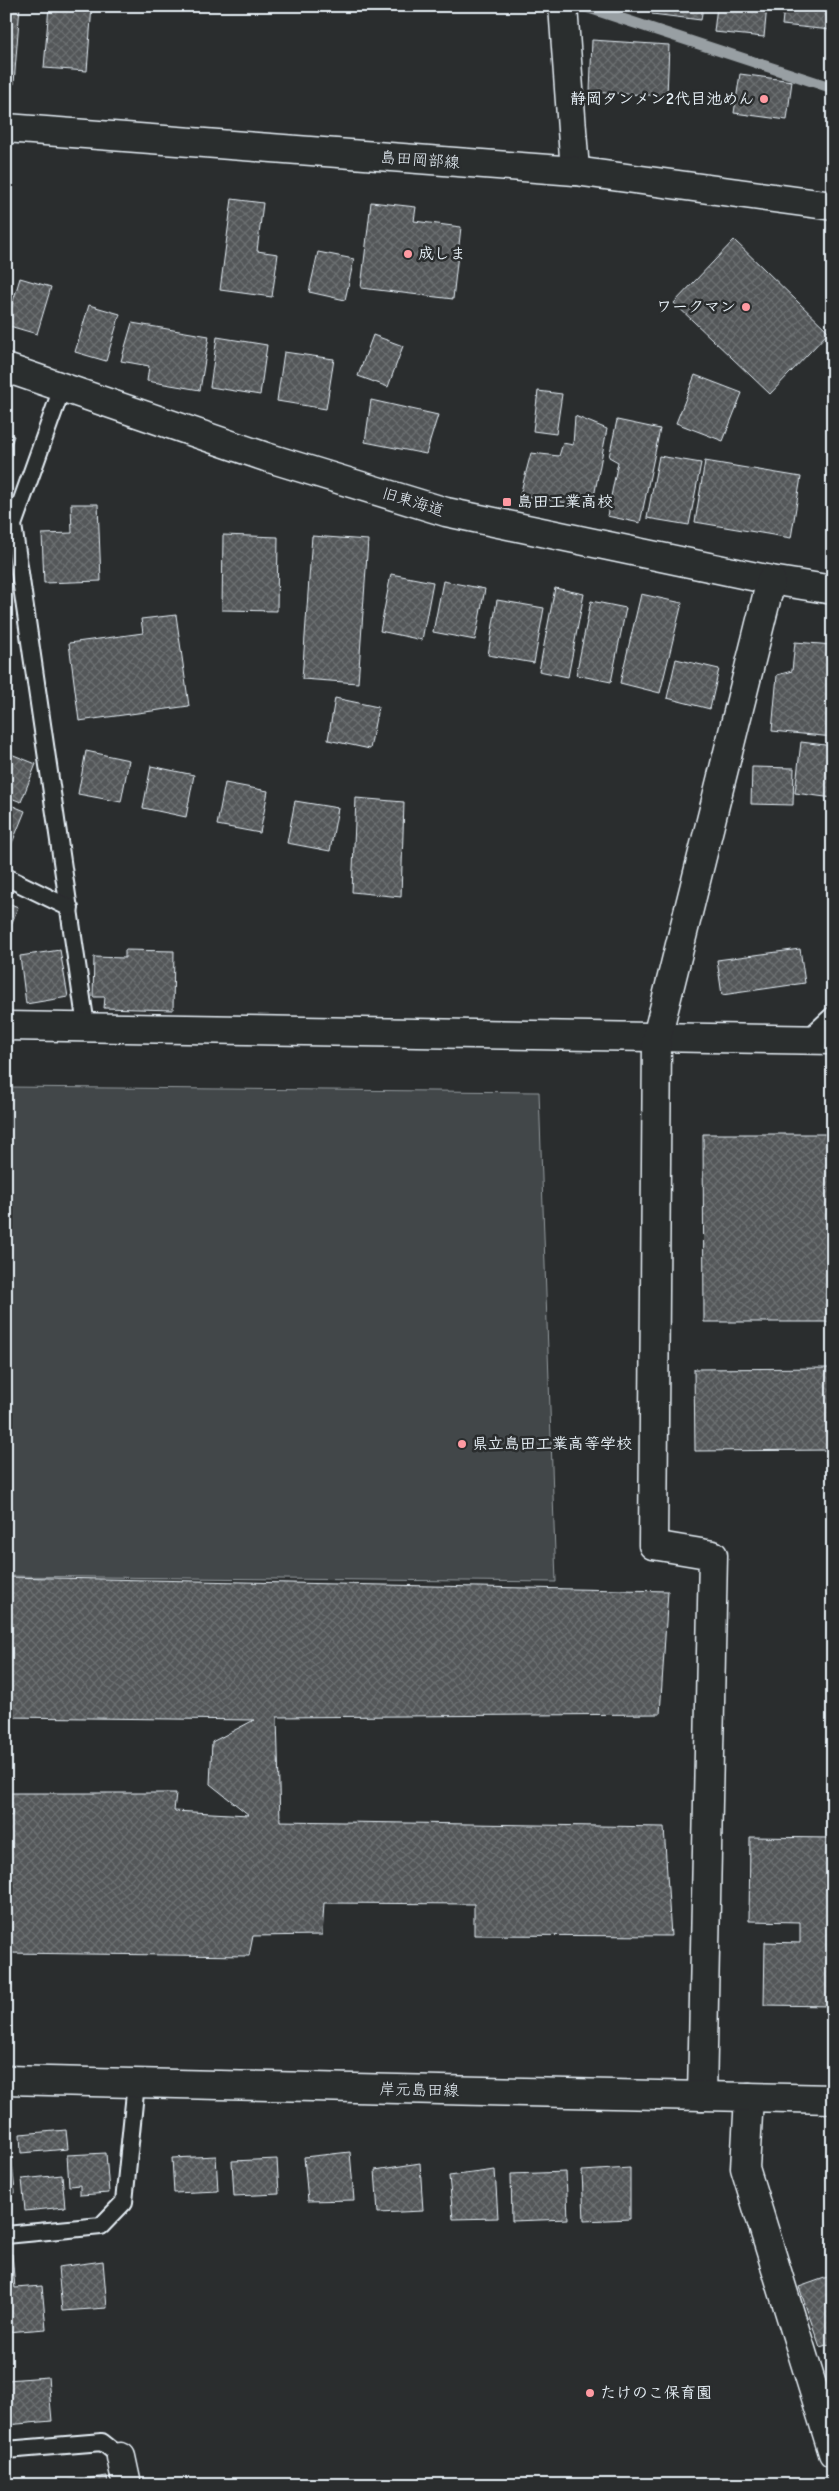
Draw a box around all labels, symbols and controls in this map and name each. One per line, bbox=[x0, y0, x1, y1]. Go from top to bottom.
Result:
place label: 静岡タンメン2代目池めん bbox=[570, 90, 754, 108]
marker: 静岡タンメン2代目池めん bbox=[758, 93, 770, 105]
street label: 島田岡部線 bbox=[379, 148, 461, 172]
place label: 成しま bbox=[418, 245, 466, 263]
marker: 成しま bbox=[402, 248, 414, 260]
place label: ワークマン bbox=[656, 298, 736, 316]
marker: ワークマン bbox=[740, 301, 752, 313]
street label: 旧東海道 bbox=[380, 484, 446, 520]
place label: 島田工業高校 bbox=[517, 493, 613, 511]
marker: 島田工業高校 bbox=[501, 496, 513, 508]
place label: 県立島田工業高等学校 bbox=[472, 1435, 632, 1453]
marker: 県立島田工業高等学校 bbox=[456, 1438, 468, 1450]
street label: 岸元島田線 bbox=[379, 2080, 459, 2100]
place label: たけのこ保育園 bbox=[600, 2384, 712, 2402]
marker: たけのこ保育園 bbox=[584, 2387, 596, 2399]

